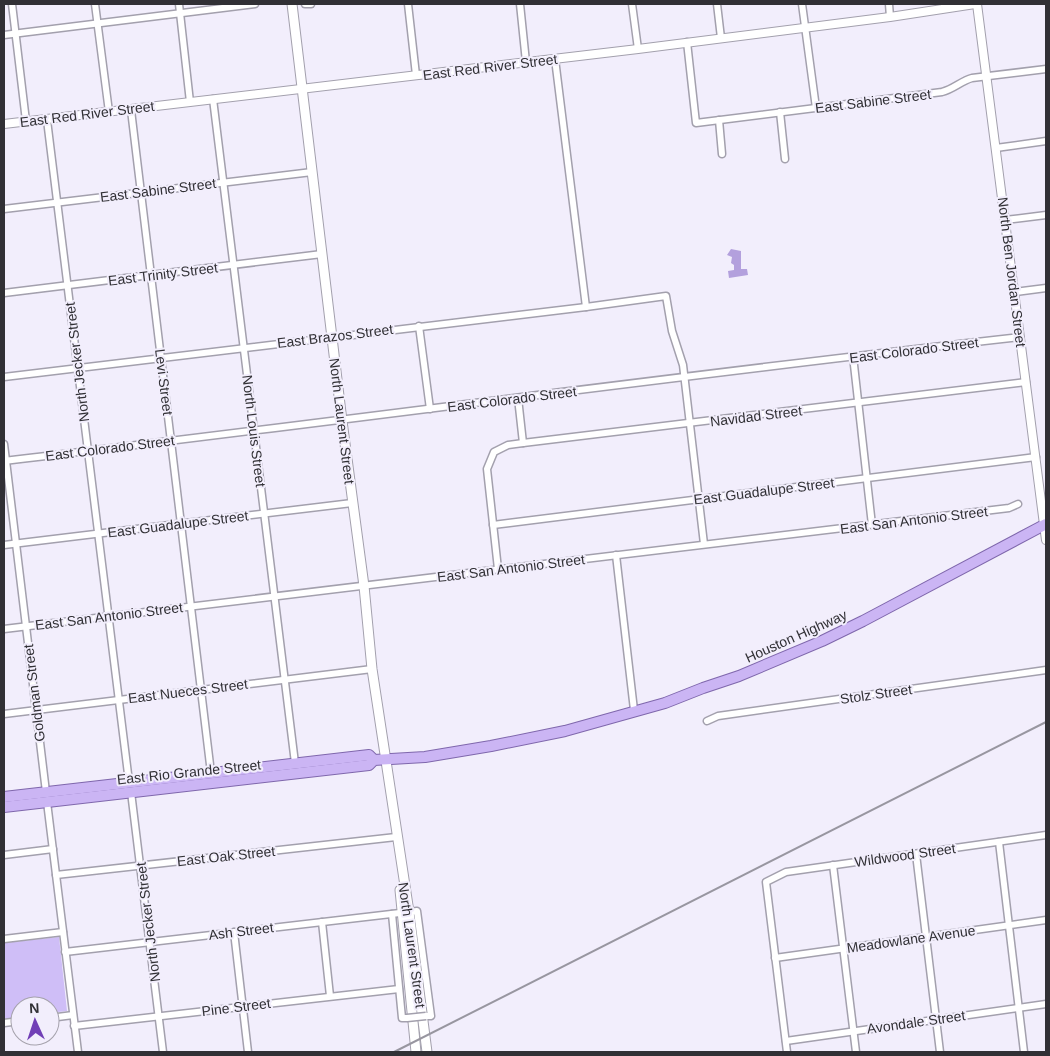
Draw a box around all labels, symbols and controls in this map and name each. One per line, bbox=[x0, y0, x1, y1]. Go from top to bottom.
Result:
street label: East Red River Street bbox=[422, 51, 558, 83]
street label: East Sabine Street bbox=[814, 86, 932, 116]
street label: East Red River Street bbox=[19, 98, 155, 130]
street label: East Sabine Street bbox=[99, 175, 217, 205]
street label: North Ben Jordan Street bbox=[995, 196, 1029, 348]
street label: East Trinity Street bbox=[107, 259, 219, 289]
street label: North Jecker Street bbox=[62, 301, 92, 423]
street label: East Brazos Street bbox=[276, 321, 394, 351]
street label: East Colorado Street bbox=[849, 334, 980, 366]
street label: Levi Street bbox=[152, 348, 176, 416]
street label: North Laurent Street bbox=[326, 357, 358, 485]
street label: North Louis Street bbox=[239, 374, 269, 488]
street label: East Colorado Street bbox=[447, 383, 578, 415]
street label: Navidad Street bbox=[709, 402, 803, 430]
street label: East Colorado Street bbox=[45, 432, 176, 464]
street label: East Guadalupe Street bbox=[693, 474, 835, 508]
street label: East San Antonio Street bbox=[839, 503, 989, 537]
street label: East Guadalupe Street bbox=[107, 507, 249, 541]
street label: East San Antonio Street bbox=[436, 551, 586, 585]
street label: East San Antonio Street bbox=[34, 599, 184, 633]
street label: Houston Highway bbox=[743, 606, 849, 666]
street label: Goldman Street bbox=[20, 643, 48, 743]
street label: East Nueces Street bbox=[127, 676, 249, 706]
street label: Stolz Street bbox=[839, 681, 913, 707]
street label: East Rio Grande Street bbox=[116, 756, 262, 788]
street label: Wildwood Street bbox=[853, 840, 957, 870]
street label: East Oak Street bbox=[176, 843, 276, 869]
street label: North Jecker Street bbox=[133, 861, 163, 983]
street label: North Laurent Street bbox=[395, 881, 429, 1009]
street label: Ash Street bbox=[208, 919, 275, 943]
street label: Meadowlane Avenue bbox=[846, 922, 977, 956]
street label: Pine Street bbox=[201, 995, 271, 1019]
north arrow bbox=[10, 996, 60, 1046]
text: N bbox=[29, 1000, 40, 1016]
street label: Avondale Street bbox=[866, 1007, 966, 1037]

